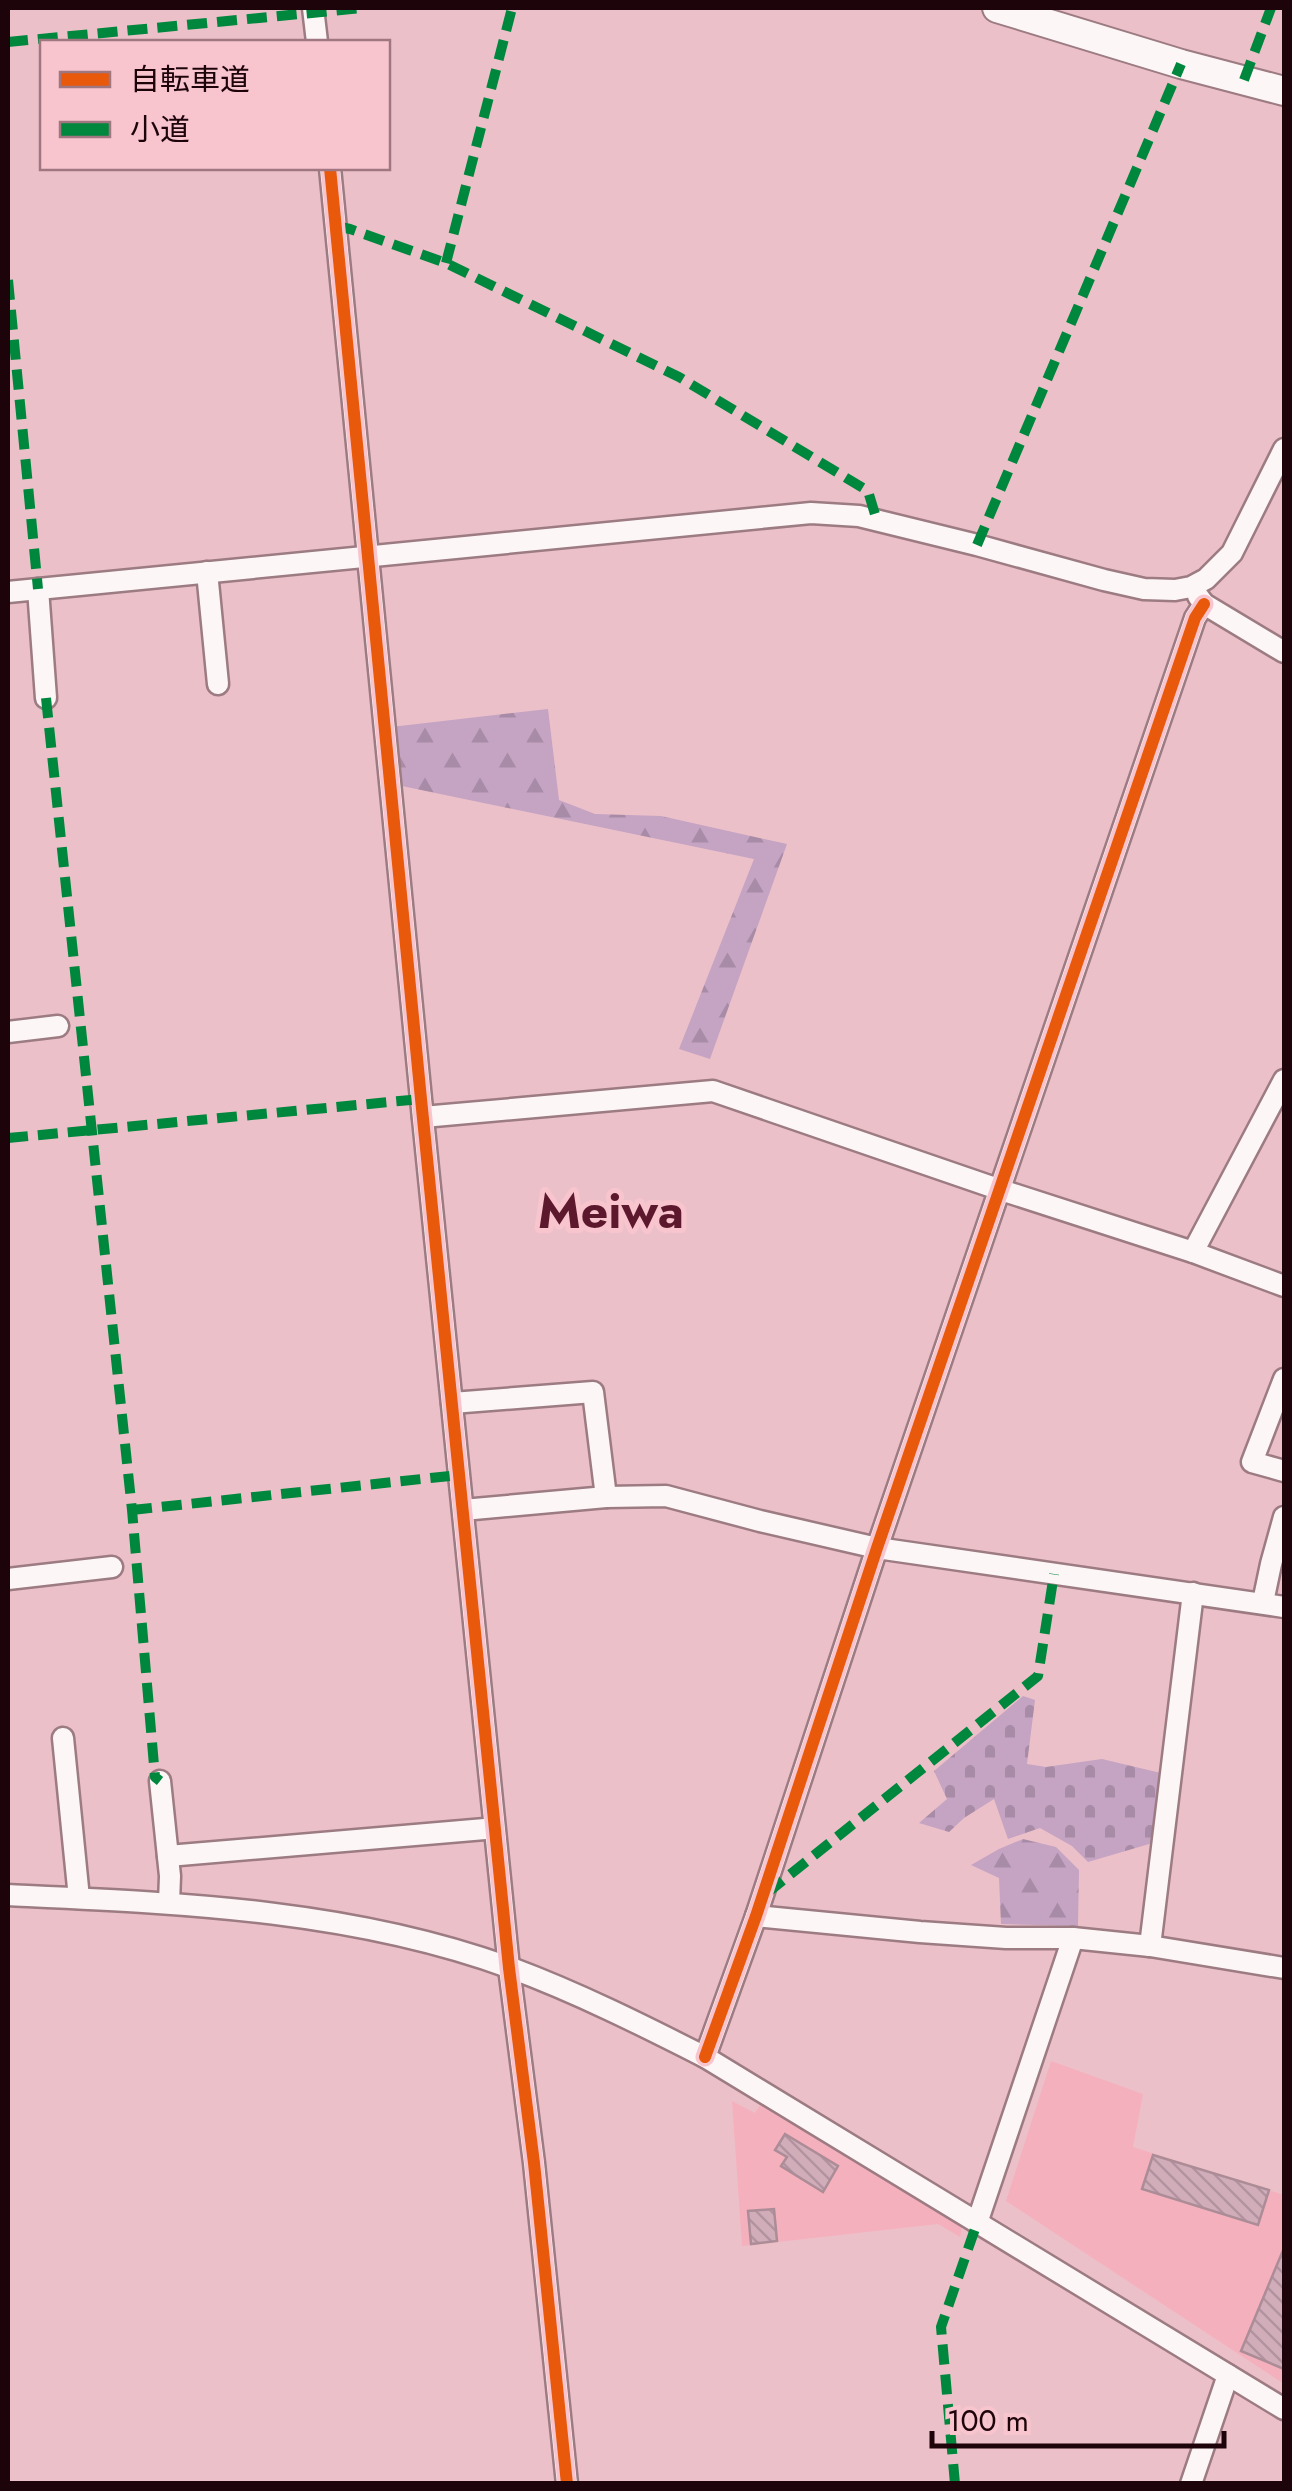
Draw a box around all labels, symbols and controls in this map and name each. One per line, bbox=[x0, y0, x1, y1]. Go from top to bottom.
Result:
legend bbox=[40, 40, 390, 170]
text: 自転車道 bbox=[130, 58, 250, 101]
text: 小道 bbox=[130, 108, 190, 151]
district label: Meiwa bbox=[538, 1177, 684, 1246]
scale bar bbox=[932, 2386, 1224, 2448]
text: 100 m bbox=[947, 2399, 1029, 2442]

